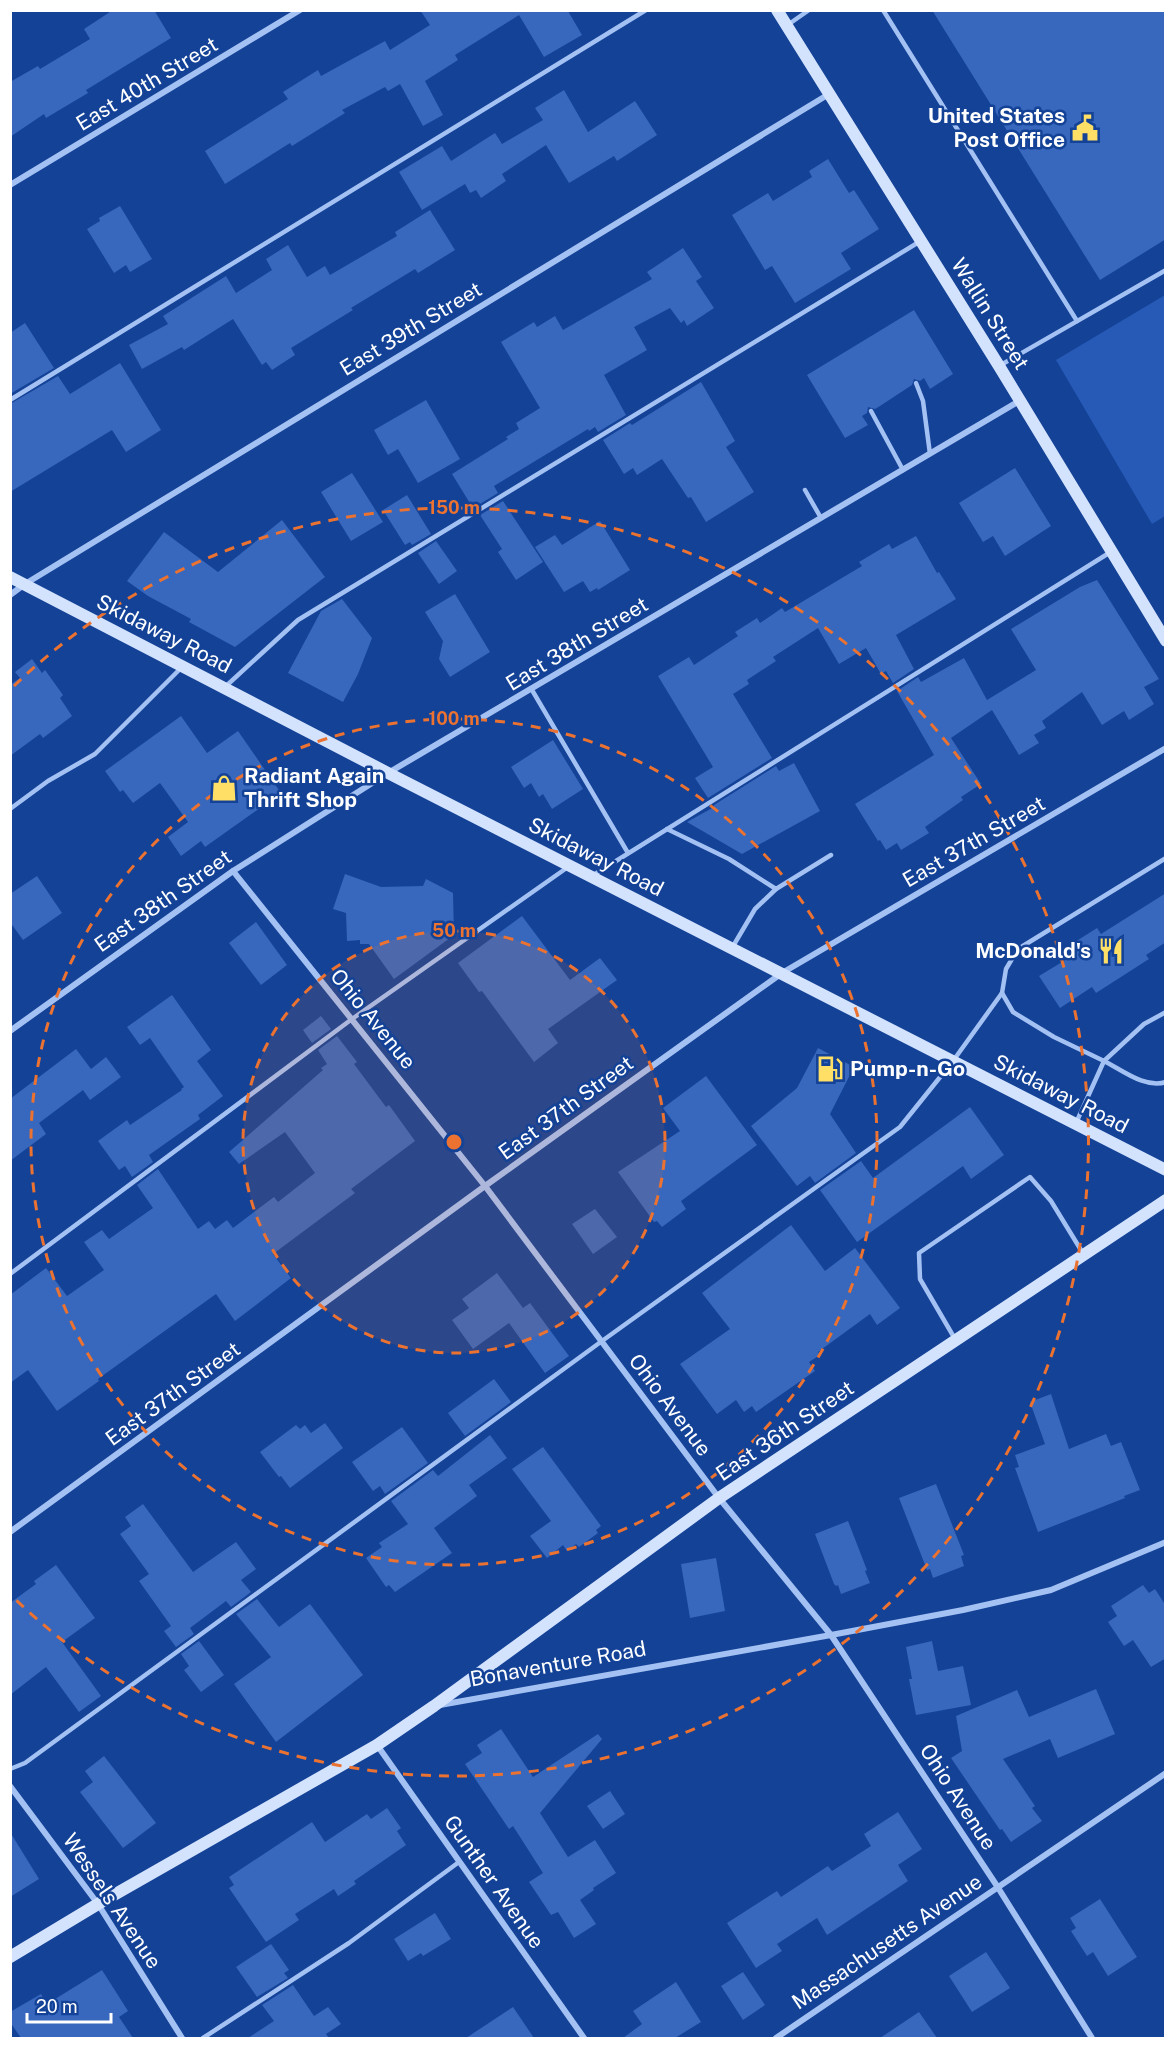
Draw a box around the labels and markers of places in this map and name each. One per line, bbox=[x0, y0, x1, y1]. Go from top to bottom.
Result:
place label: United States Post Office bbox=[928, 103, 1065, 152]
public building icon: United States Post Office bbox=[1070, 113, 1100, 143]
place label: Radiant Again Thrift Shop bbox=[244, 763, 384, 812]
shop icon: Radiant Again Thrift Shop bbox=[209, 773, 239, 803]
restaurant icon: McDonald's bbox=[1096, 936, 1126, 966]
place label: McDonald's bbox=[975, 938, 1091, 963]
fuel station icon: Pump-n-Go bbox=[815, 1054, 845, 1084]
place label: Pump-n-Go bbox=[850, 1056, 965, 1081]
centre of rings bbox=[444, 1132, 464, 1152]

